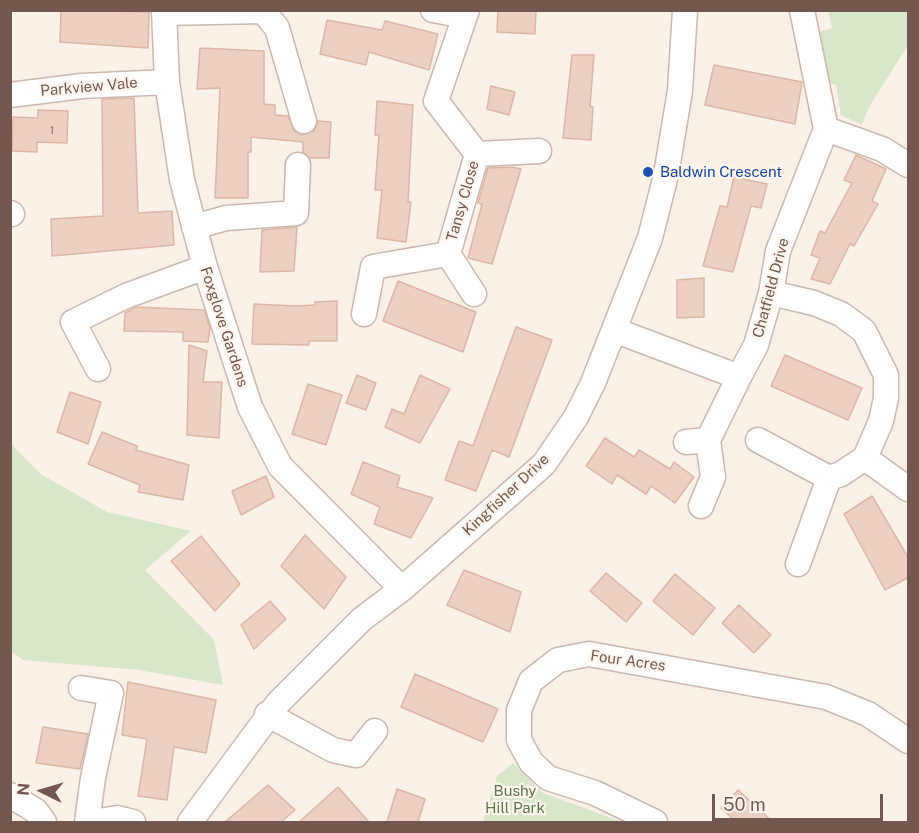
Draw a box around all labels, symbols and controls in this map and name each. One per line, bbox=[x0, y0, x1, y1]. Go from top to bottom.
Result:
street label: Parkview Vale bbox=[40, 74, 138, 100]
house number: 1 bbox=[50, 123, 54, 137]
street label: Tansy Close bbox=[443, 159, 483, 243]
place label: Baldwin Crescent bbox=[660, 163, 782, 181]
marker: Baldwin Crescent bbox=[641, 165, 655, 179]
street label: Chatfield Drive bbox=[749, 236, 793, 340]
street label: Foxglove Gardens bbox=[196, 265, 252, 389]
street label: Kingfisher Drive bbox=[459, 450, 553, 540]
street label: Four Acres bbox=[589, 647, 667, 675]
north arrow bbox=[12, 761, 72, 821]
text: N bbox=[14, 782, 34, 796]
park label: Bushy Hill Park bbox=[485, 782, 545, 817]
scale bar bbox=[715, 782, 886, 820]
text: 50 m bbox=[723, 794, 766, 815]

